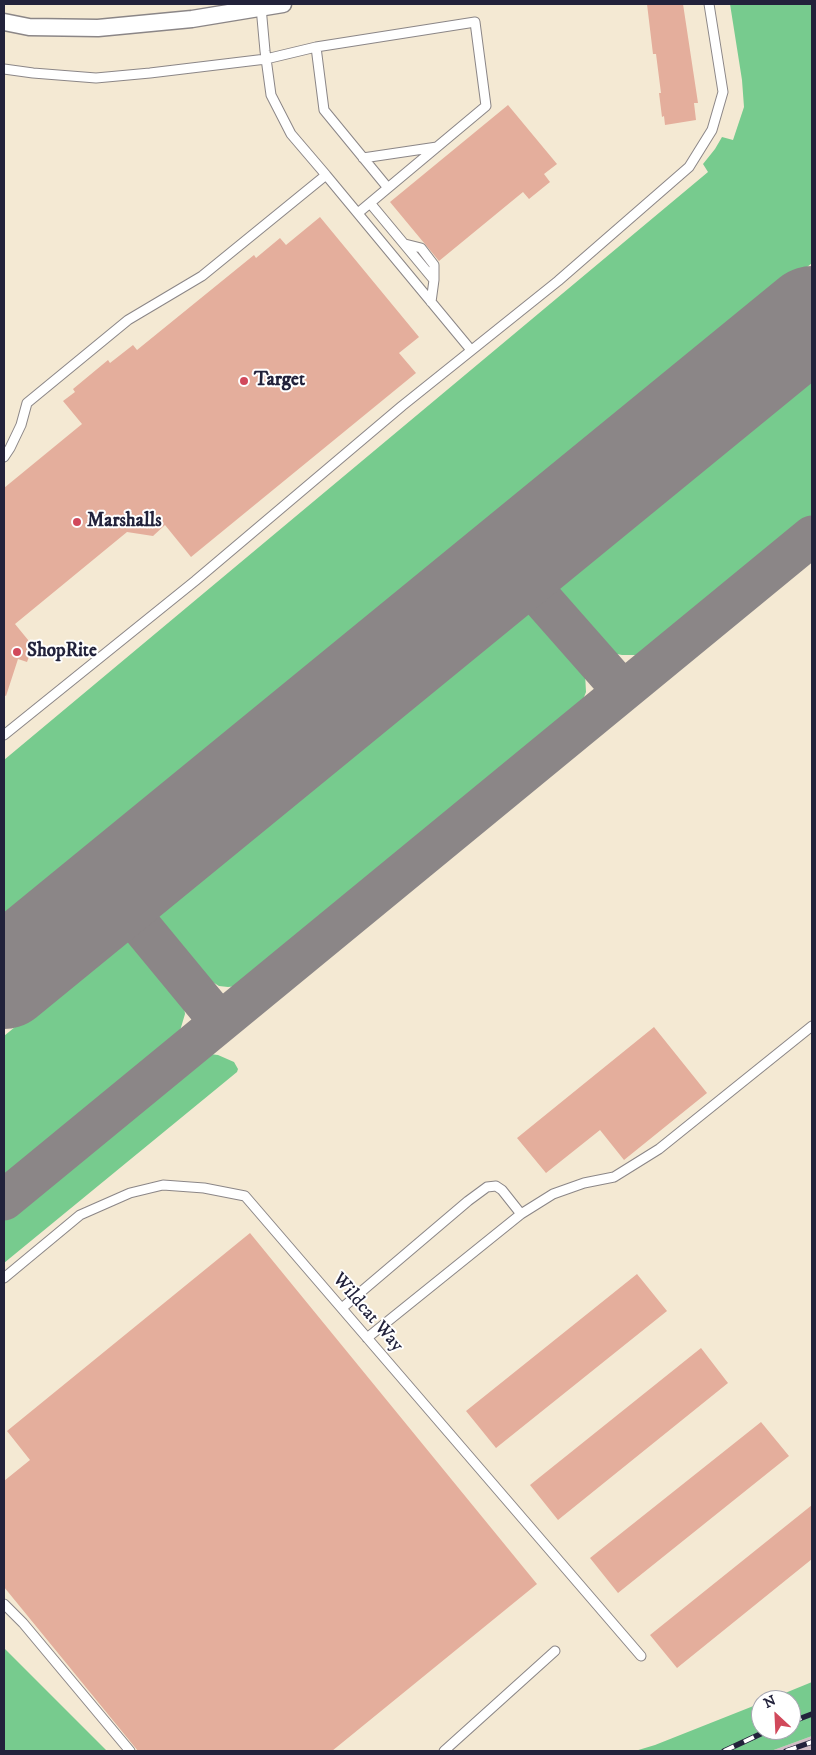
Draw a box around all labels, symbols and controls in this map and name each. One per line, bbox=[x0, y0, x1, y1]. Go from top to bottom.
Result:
place label: Target bbox=[254, 370, 305, 392]
marker: Target bbox=[238, 375, 250, 387]
place label: Marshalls bbox=[87, 511, 162, 533]
marker: Marshalls bbox=[71, 516, 83, 528]
place label: ShopRite bbox=[27, 641, 97, 663]
marker: ShopRite bbox=[11, 646, 23, 658]
street label: Wildcat Way bbox=[327, 1269, 407, 1357]
north arrow bbox=[751, 1690, 801, 1740]
text: N bbox=[761, 1692, 779, 1713]

